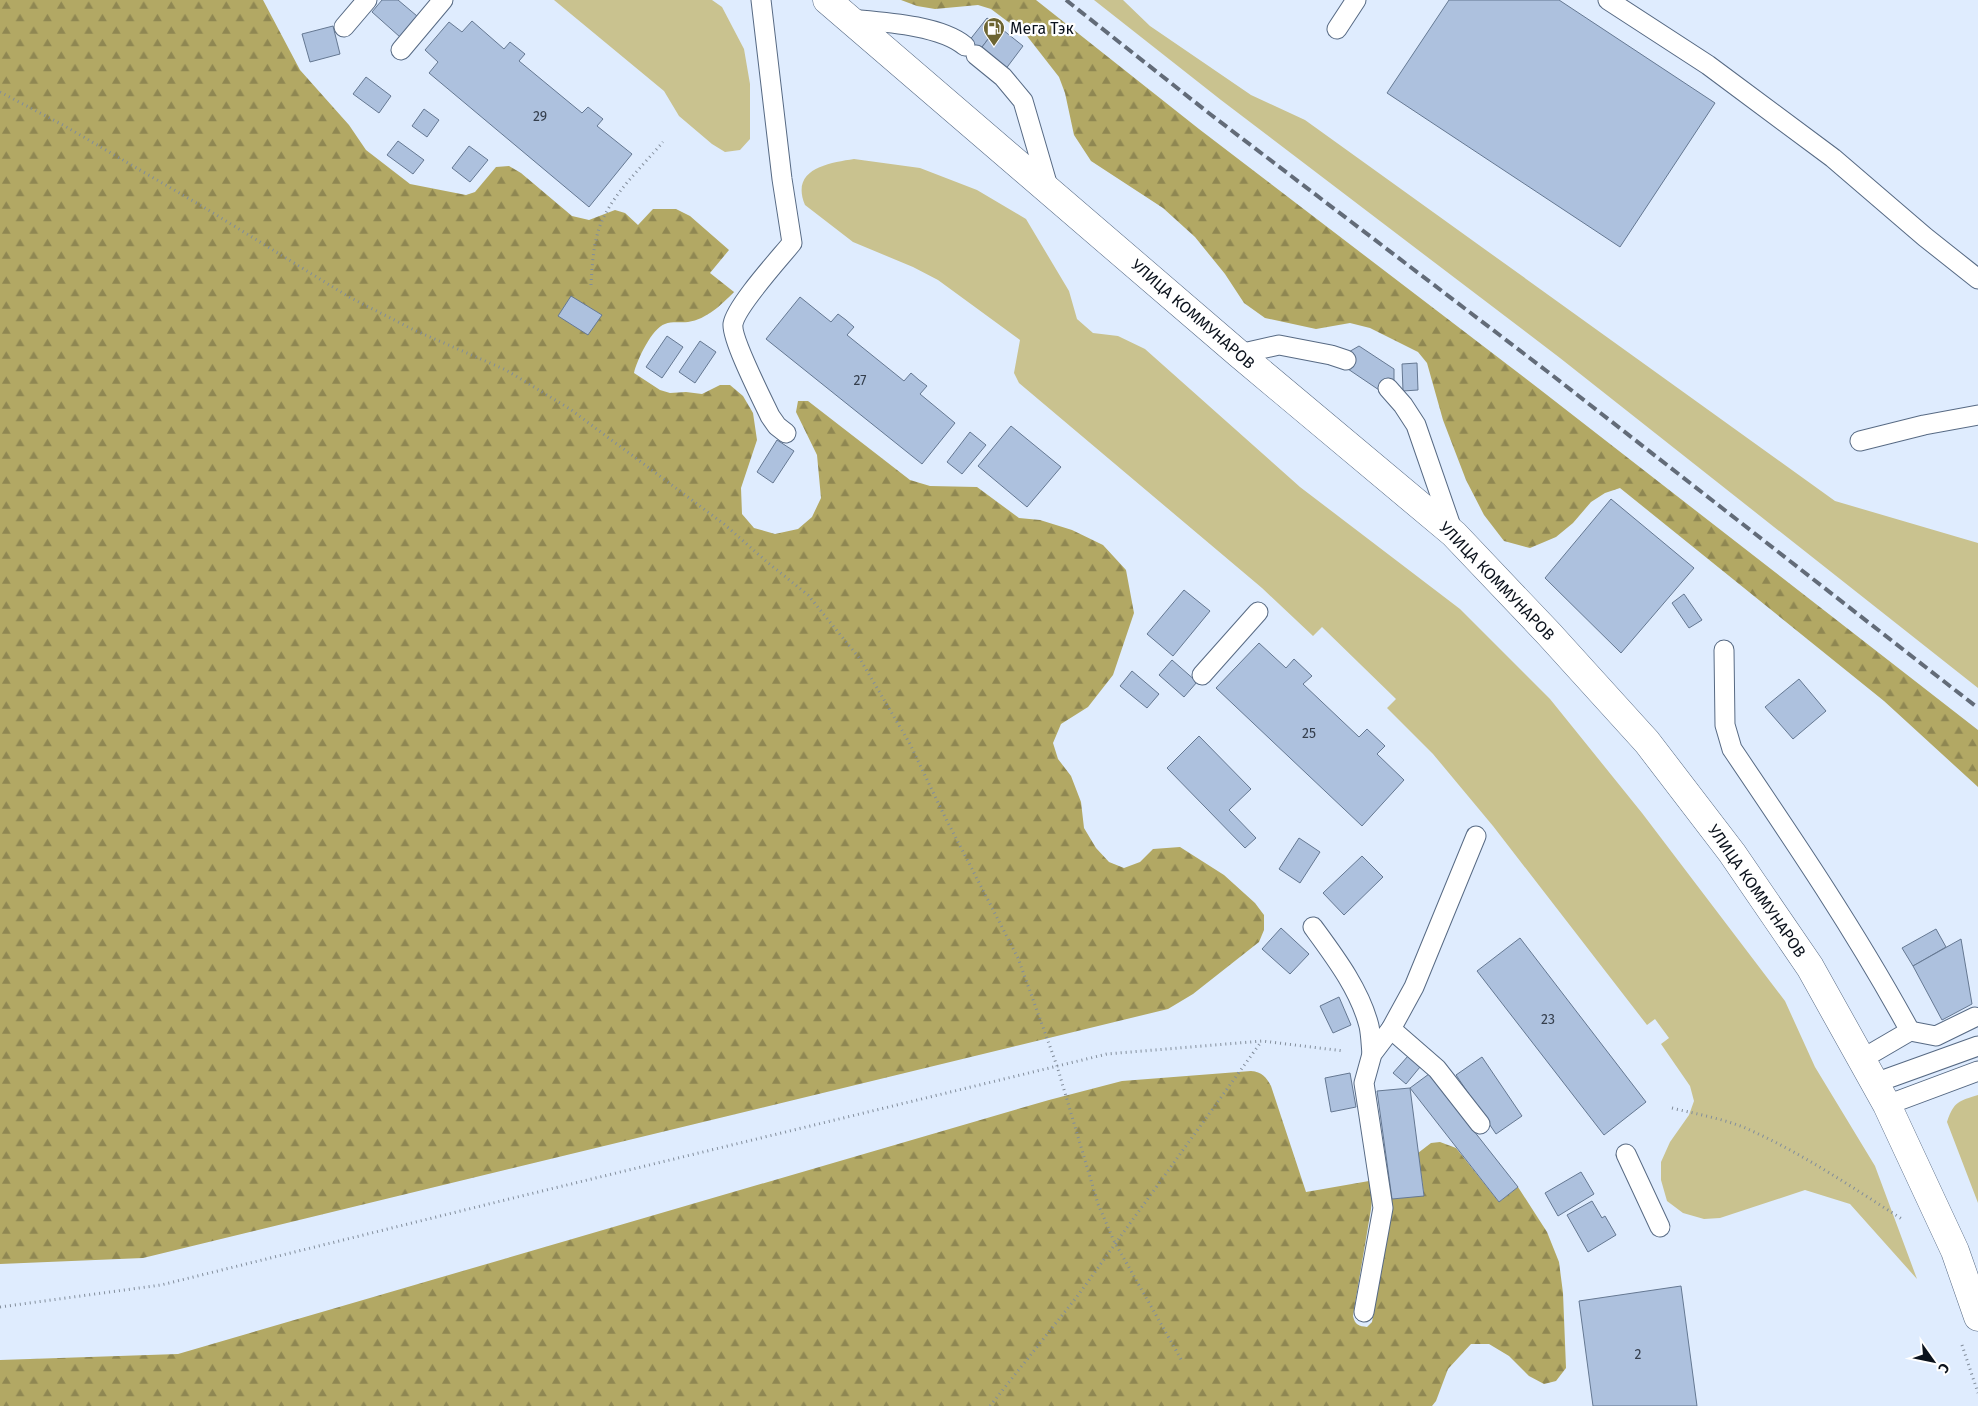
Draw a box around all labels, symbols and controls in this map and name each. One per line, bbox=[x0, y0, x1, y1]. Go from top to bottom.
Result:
fuel station icon: Мега Тэк bbox=[982, 16, 1006, 47]
place label: Мега Тэк bbox=[1010, 19, 1074, 38]
house number: 29 bbox=[533, 108, 547, 125]
street label: УЛИЦА КОММУНАРОВ bbox=[1127, 255, 1259, 373]
house number: 27 bbox=[853, 372, 867, 389]
street label: УЛИЦА КОММУНАРОВ bbox=[1435, 518, 1559, 644]
house number: 25 bbox=[1302, 725, 1316, 742]
street label: УЛИЦА КОММУНАРОВ bbox=[1704, 821, 1810, 961]
house number: 23 bbox=[1541, 1011, 1555, 1028]
north arrow bbox=[1908, 1336, 1958, 1386]
house number: 2 bbox=[1635, 1346, 1642, 1363]
text: С bbox=[1934, 1360, 1953, 1376]

